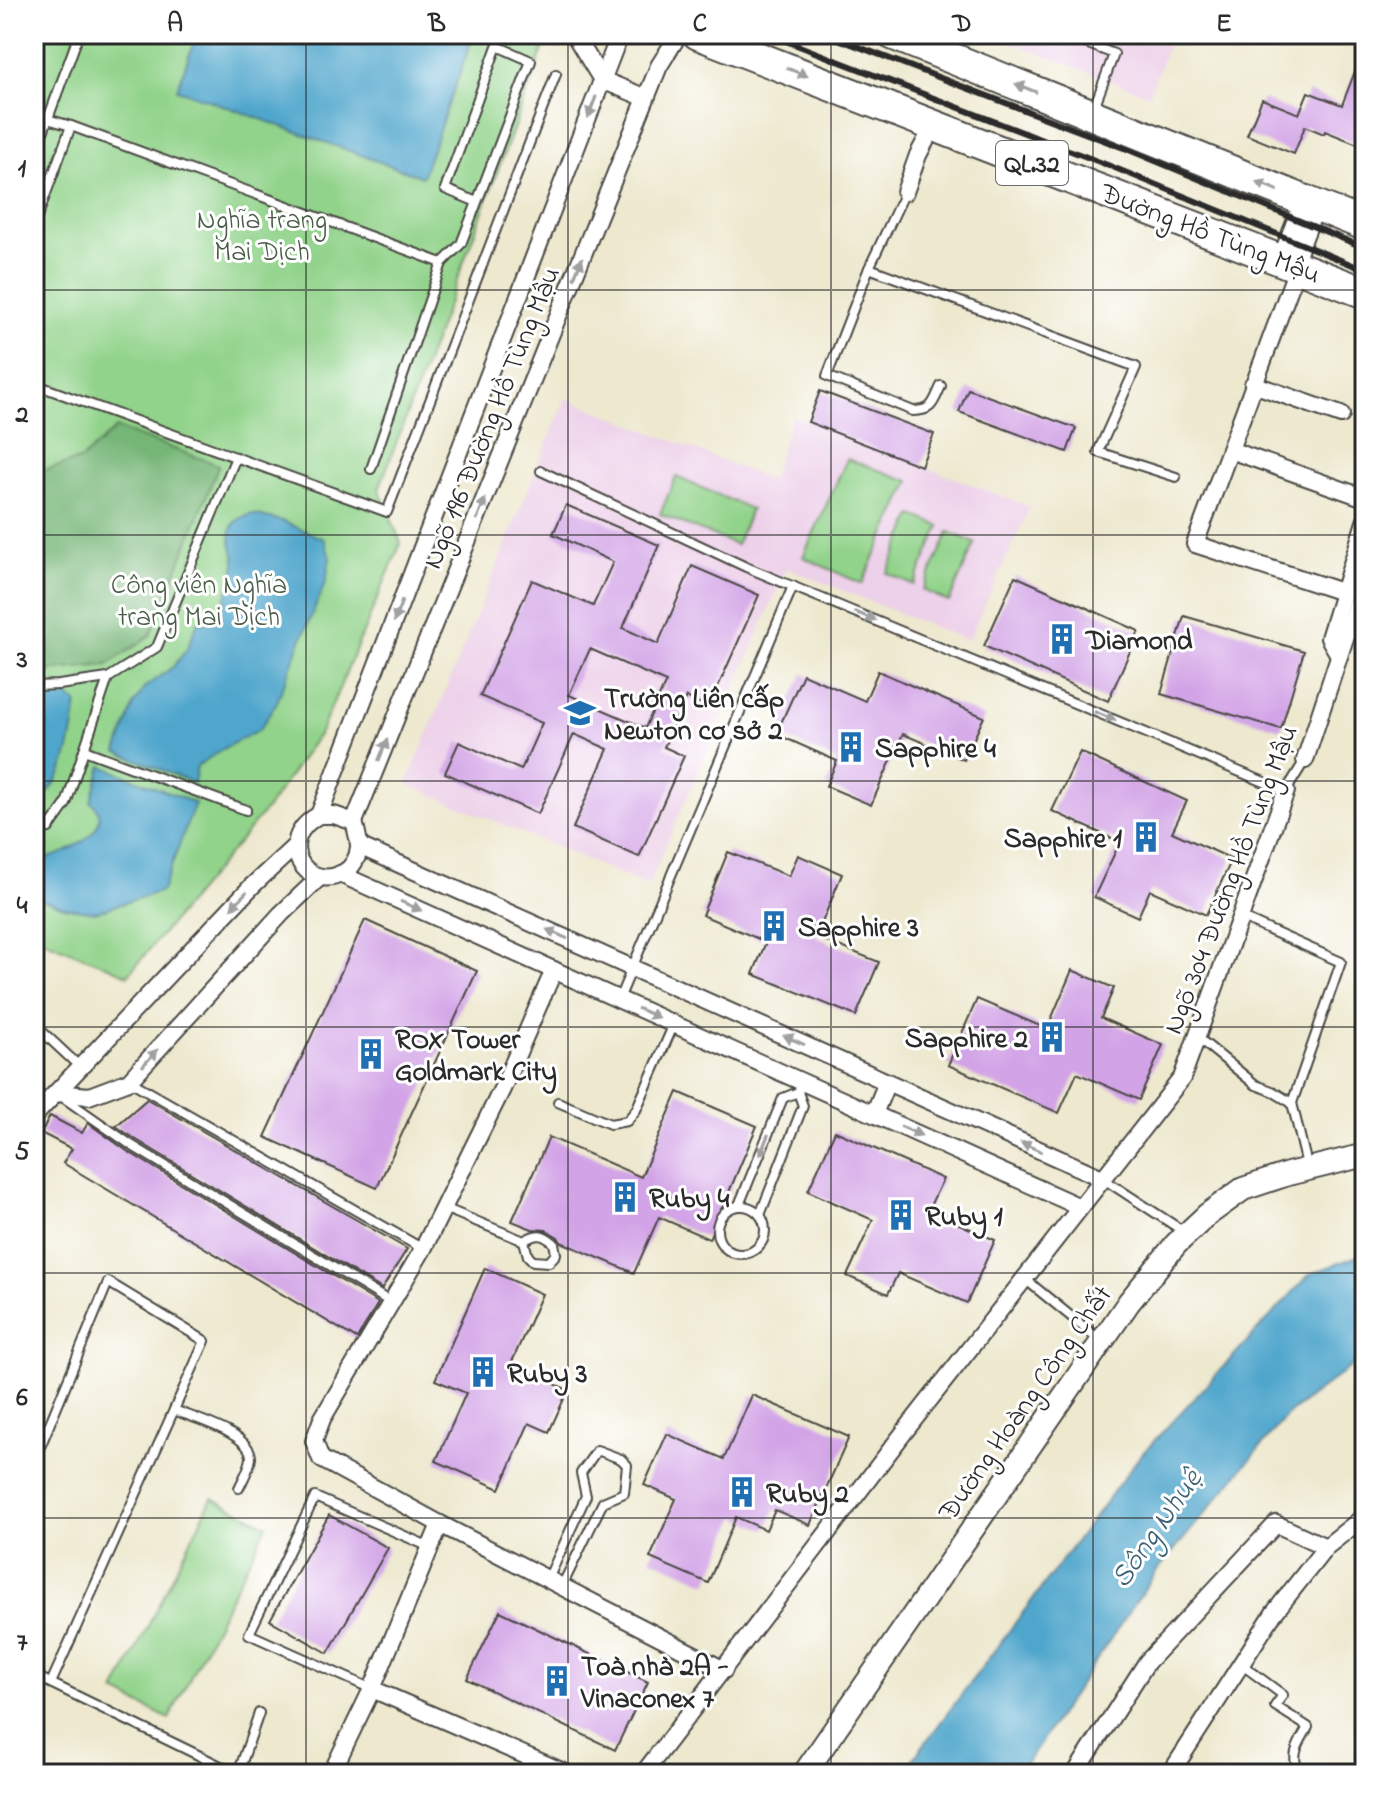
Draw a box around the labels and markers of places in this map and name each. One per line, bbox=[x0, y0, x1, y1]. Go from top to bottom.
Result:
building icon: Diamond bbox=[1045, 622, 1079, 656]
place label: Diamond bbox=[1084, 622, 1193, 663]
place label: Trường Liên cấp Newton cơ sở 2 bbox=[604, 680, 784, 753]
school or university icon: Trường Liên cấp Newton cơ sở 2 bbox=[563, 696, 597, 730]
building icon: Sapphire 4 bbox=[834, 730, 868, 764]
place label: Sapphire 4 bbox=[875, 730, 996, 771]
place label: Sapphire 1 bbox=[1004, 820, 1122, 861]
building icon: Sapphire 1 bbox=[1129, 820, 1163, 854]
building icon: Sapphire 3 bbox=[757, 909, 791, 943]
place label: Sapphire 3 bbox=[798, 909, 919, 950]
place label: Sapphire 2 bbox=[905, 1020, 1028, 1061]
building icon: Sapphire 2 bbox=[1035, 1020, 1069, 1054]
place label: ROX Tower Goldmark City bbox=[395, 1021, 557, 1094]
building icon: ROX Tower Goldmark City bbox=[354, 1037, 388, 1071]
building icon: Ruby 4 bbox=[608, 1180, 642, 1214]
place label: Ruby 4 bbox=[649, 1180, 730, 1221]
building icon: Ruby 1 bbox=[884, 1198, 918, 1232]
place label: Ruby 1 bbox=[925, 1198, 1003, 1239]
building icon: Ruby 3 bbox=[466, 1355, 500, 1389]
place label: Ruby 3 bbox=[507, 1355, 587, 1396]
building icon: Ruby 2 bbox=[725, 1475, 759, 1509]
place label: Ruby 2 bbox=[766, 1475, 849, 1516]
place label: Toà nhà 2A - Vinaconex 7 bbox=[580, 1648, 729, 1721]
building icon: Toà nhà 2A - Vinaconex 7 bbox=[540, 1664, 574, 1698]

